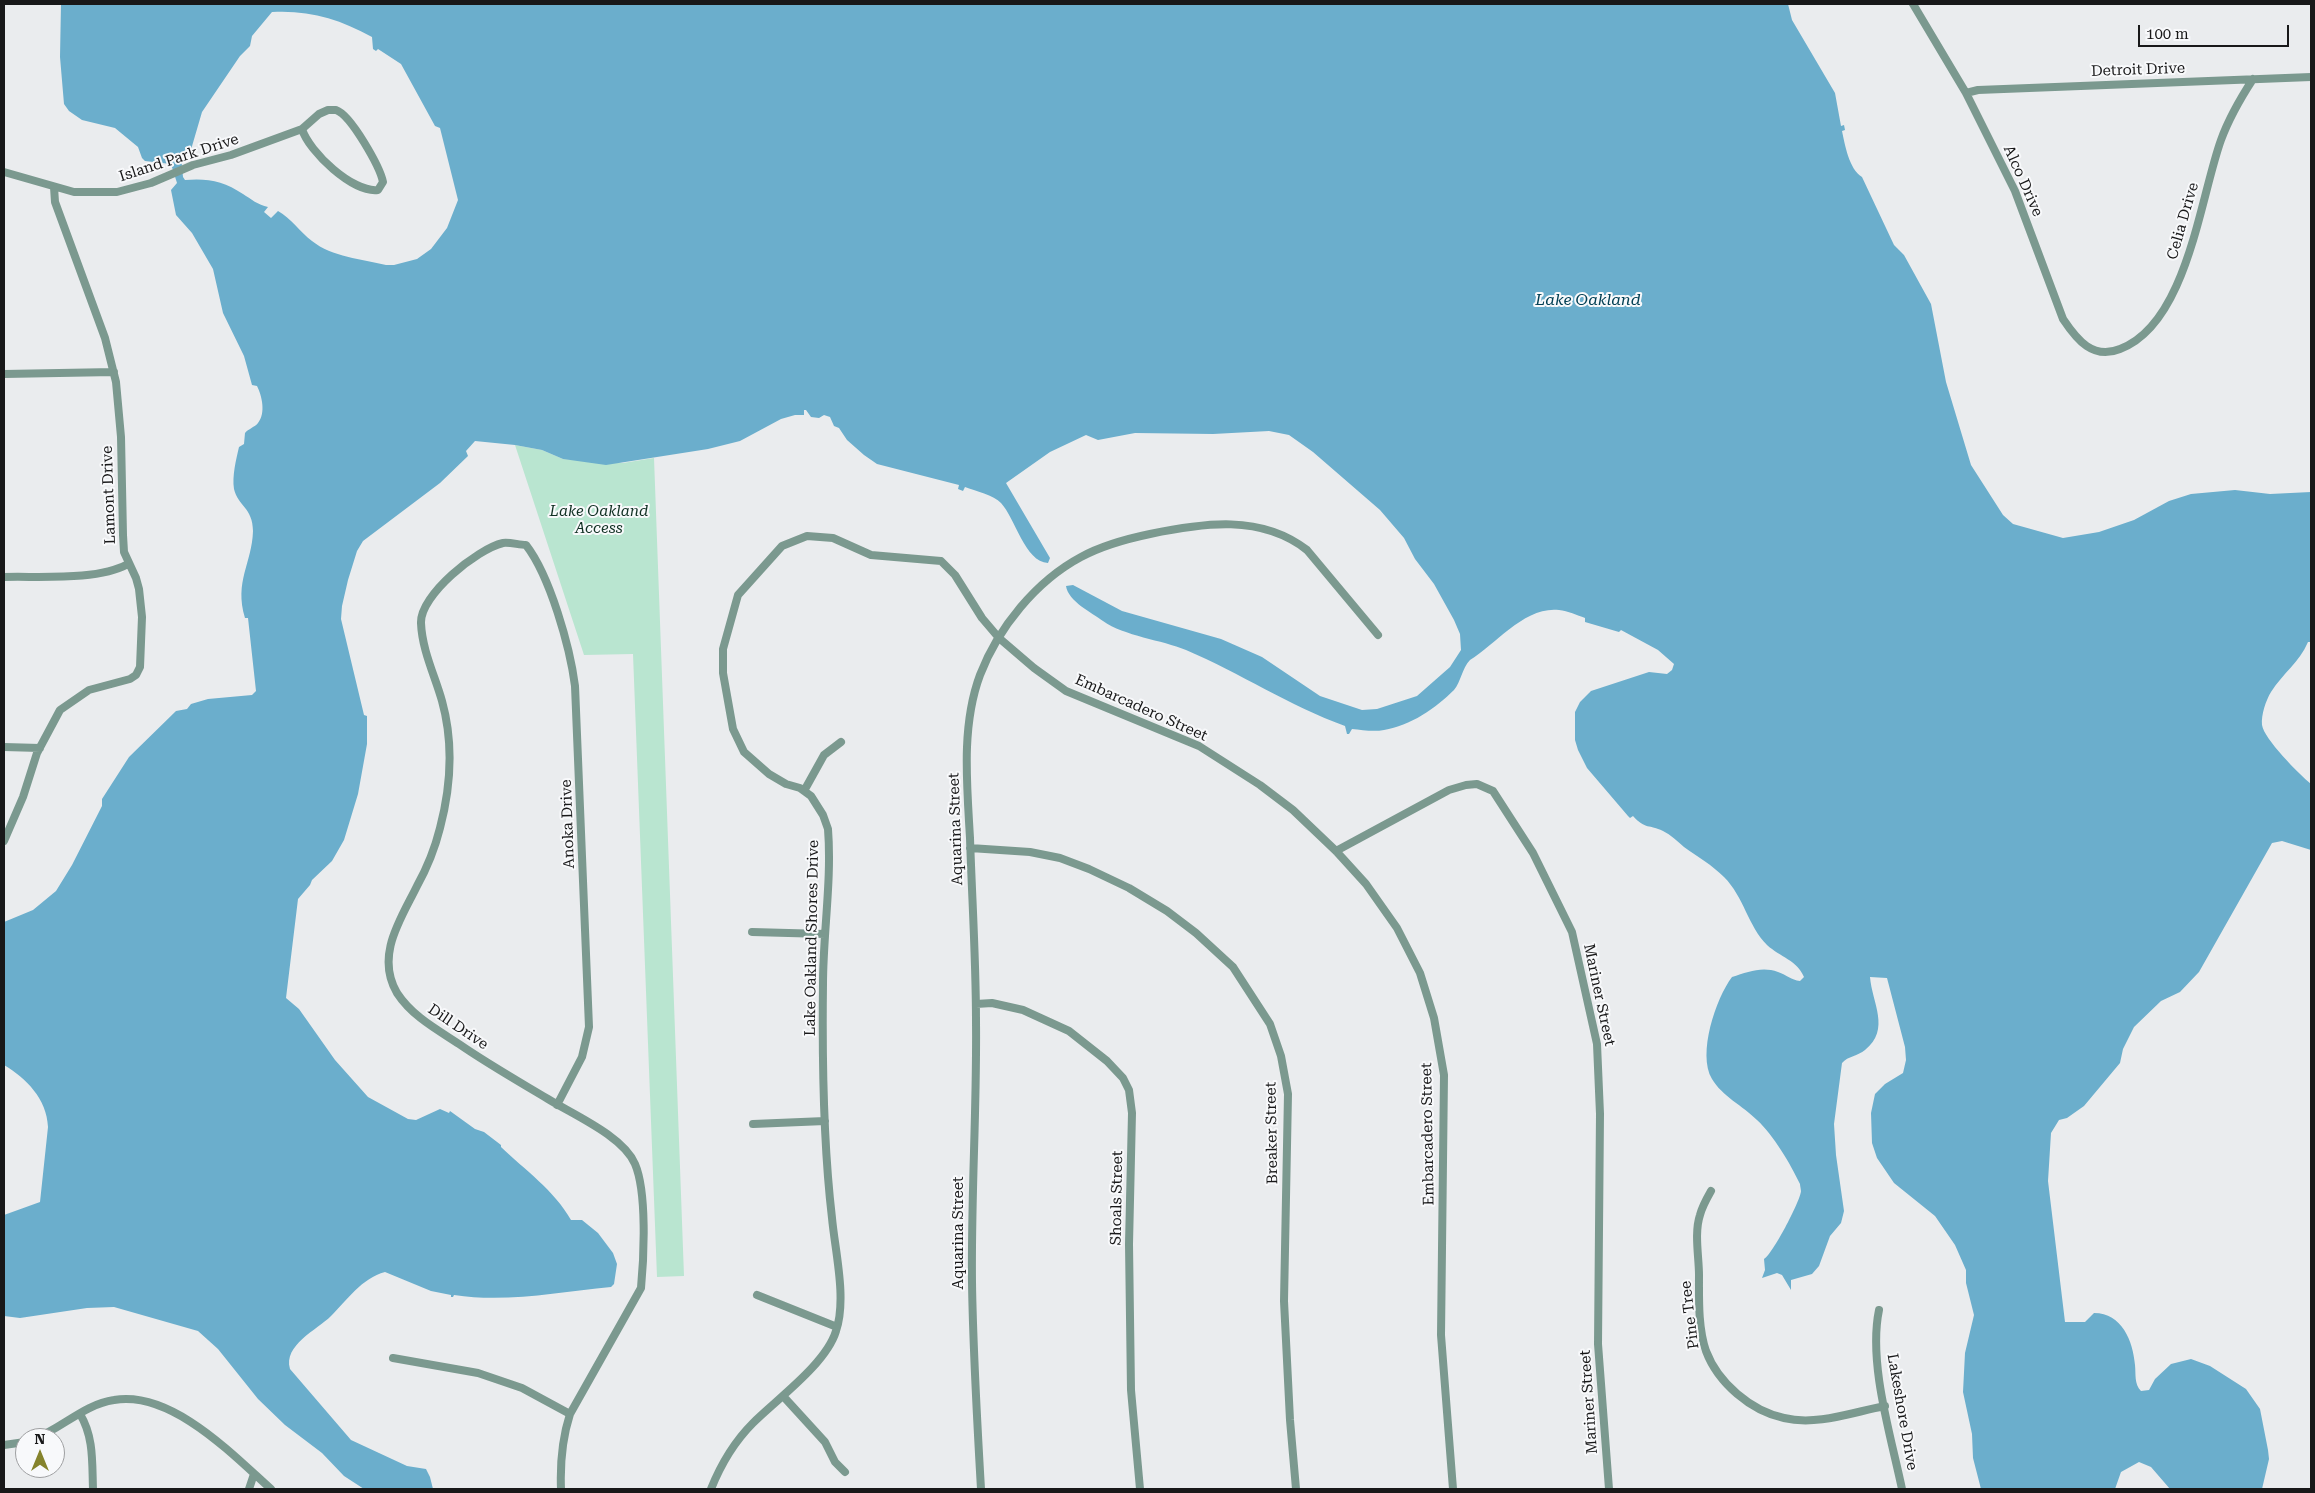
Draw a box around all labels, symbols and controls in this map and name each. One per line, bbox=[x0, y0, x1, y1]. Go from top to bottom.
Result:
scale bar bbox=[2140, 15, 2291, 47]
text: 100 m bbox=[2146, 25, 2189, 43]
street label: Detroit Drive bbox=[2091, 59, 2185, 81]
street label: Island Park Drive bbox=[117, 130, 241, 186]
street label: Alco Drive bbox=[1999, 143, 2047, 219]
street label: Celia Drive bbox=[2163, 180, 2203, 262]
water label: Lake Oakland bbox=[1535, 290, 1641, 310]
street label: Lamont Drive bbox=[98, 445, 120, 545]
park label: Lake Oakland Access bbox=[550, 503, 648, 538]
street label: Embarcadero Street bbox=[1072, 671, 1210, 745]
street label: Aquarina Street bbox=[945, 772, 967, 886]
street label: Anoka Drive bbox=[557, 779, 579, 869]
street label: Lake Oakland Shores Drive bbox=[801, 840, 823, 1036]
street label: Mariner Street bbox=[1579, 942, 1619, 1048]
street label: Dill Drive bbox=[425, 1000, 491, 1054]
street label: Embarcadero Street bbox=[1418, 1062, 1438, 1206]
street label: Breaker Street bbox=[1262, 1082, 1282, 1184]
street label: Shoals Street bbox=[1107, 1150, 1127, 1246]
street label: Aquarina Street bbox=[950, 1176, 968, 1290]
street label: Pine Tree bbox=[1677, 1280, 1703, 1350]
street label: Mariner Street bbox=[1576, 1349, 1602, 1455]
street label: Lakeshore Drive bbox=[1883, 1352, 1921, 1472]
north arrow bbox=[15, 1428, 65, 1478]
text: N bbox=[35, 1431, 45, 1447]

